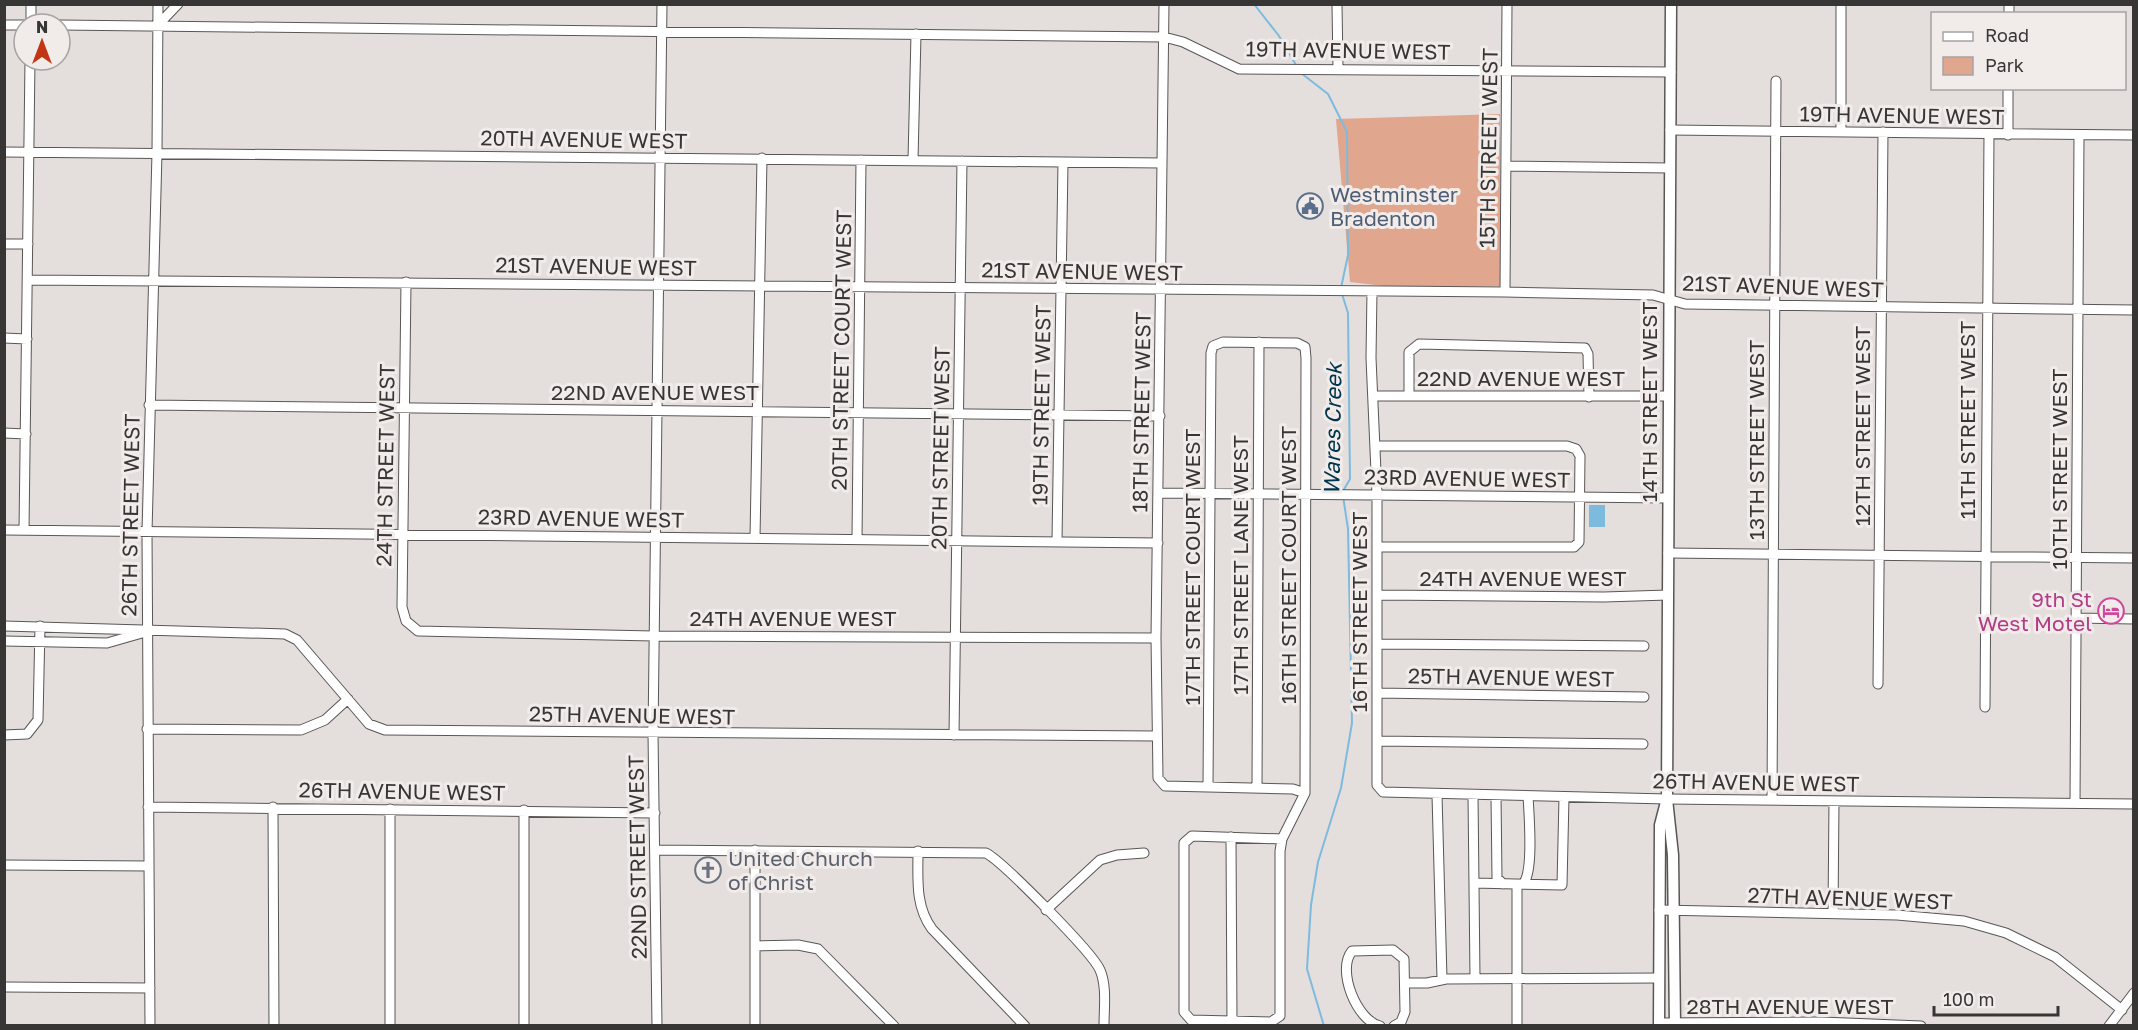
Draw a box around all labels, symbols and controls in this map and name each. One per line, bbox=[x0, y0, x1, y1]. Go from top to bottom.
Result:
north arrow bbox=[12, 12, 72, 72]
legend bbox=[1931, 12, 2126, 90]
text: N bbox=[36, 17, 48, 37]
text: Road bbox=[1985, 24, 2029, 46]
street label: 19TH AVENUE WEST bbox=[1245, 35, 1451, 65]
street label: 15TH STREET WEST bbox=[1473, 48, 1503, 248]
text: Park bbox=[1985, 54, 2024, 76]
street label: 19TH AVENUE WEST bbox=[1799, 100, 2005, 130]
street label: 20TH AVENUE WEST bbox=[480, 124, 688, 154]
place label: Westminster Bradenton bbox=[1330, 181, 1458, 231]
public building icon: Westminster Bradenton bbox=[1295, 191, 1325, 221]
street label: 20TH STREET COURT WEST bbox=[826, 209, 856, 491]
street label: 21ST AVENUE WEST bbox=[495, 251, 697, 281]
street label: 21ST AVENUE WEST bbox=[981, 256, 1183, 286]
street label: 21ST AVENUE WEST bbox=[1682, 269, 1884, 303]
street label: 14TH STREET WEST bbox=[1636, 301, 1662, 503]
street label: 19TH STREET WEST bbox=[1026, 304, 1056, 506]
street label: 18TH STREET WEST bbox=[1126, 311, 1156, 513]
street label: 11TH STREET WEST bbox=[1954, 321, 1980, 519]
street label: 12TH STREET WEST bbox=[1849, 326, 1875, 526]
street label: 13TH STREET WEST bbox=[1743, 340, 1769, 540]
street label: 20TH STREET WEST bbox=[925, 346, 955, 550]
water label: Wares Creek bbox=[1317, 360, 1347, 495]
street label: 24TH STREET WEST bbox=[370, 363, 400, 567]
street label: 22ND AVENUE WEST bbox=[1417, 365, 1625, 391]
street label: 10TH STREET WEST bbox=[2046, 368, 2072, 570]
street label: 22ND AVENUE WEST bbox=[551, 379, 759, 405]
street label: 26TH STREET WEST bbox=[115, 413, 145, 617]
street label: 16TH STREET COURT WEST bbox=[1275, 426, 1301, 704]
street label: 17TH STREET COURT WEST bbox=[1179, 429, 1205, 705]
street label: 17TH STREET LANE WEST bbox=[1227, 435, 1253, 695]
street label: 23RD AVENUE WEST bbox=[1364, 463, 1570, 493]
street label: 23RD AVENUE WEST bbox=[478, 503, 684, 533]
street label: 16TH STREET WEST bbox=[1346, 512, 1372, 712]
street label: 24TH AVENUE WEST bbox=[1420, 565, 1626, 591]
place label: 9th St West Motel bbox=[1978, 586, 2092, 636]
hotel icon: 9th St West Motel bbox=[2096, 596, 2126, 626]
street label: 24TH AVENUE WEST bbox=[690, 605, 896, 631]
street label: 25TH AVENUE WEST bbox=[1408, 662, 1614, 692]
street label: 25TH AVENUE WEST bbox=[529, 700, 735, 730]
street label: 22ND STREET WEST bbox=[622, 755, 652, 959]
street label: 26TH AVENUE WEST bbox=[1652, 767, 1860, 797]
street label: 26TH AVENUE WEST bbox=[298, 776, 506, 806]
place label: United Church of Christ bbox=[728, 845, 873, 895]
church icon: United Church of Christ bbox=[693, 855, 723, 885]
street label: 27TH AVENUE WEST bbox=[1747, 881, 1953, 915]
scale bar bbox=[1934, 979, 2058, 1017]
text: 100 m bbox=[1943, 988, 1994, 1010]
street label: 28TH AVENUE WEST bbox=[1687, 993, 1893, 1019]

